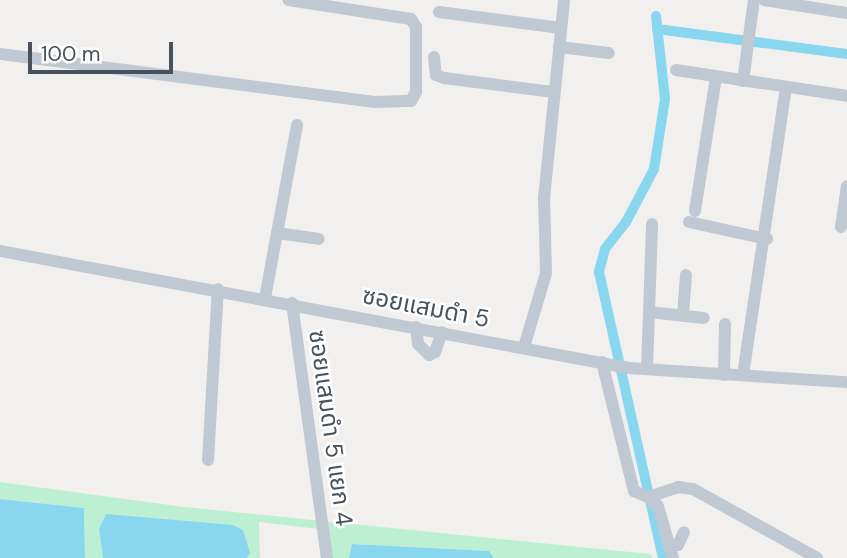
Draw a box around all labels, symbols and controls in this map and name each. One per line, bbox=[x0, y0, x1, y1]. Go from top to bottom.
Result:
scale bar bbox=[32, 28, 177, 72]
text: 100 m bbox=[41, 40, 101, 68]
street label: ซอยแสมดำ 5 bbox=[360, 281, 492, 333]
street label: ซอยแสมดำ 5 แยก 4 bbox=[303, 328, 359, 528]

